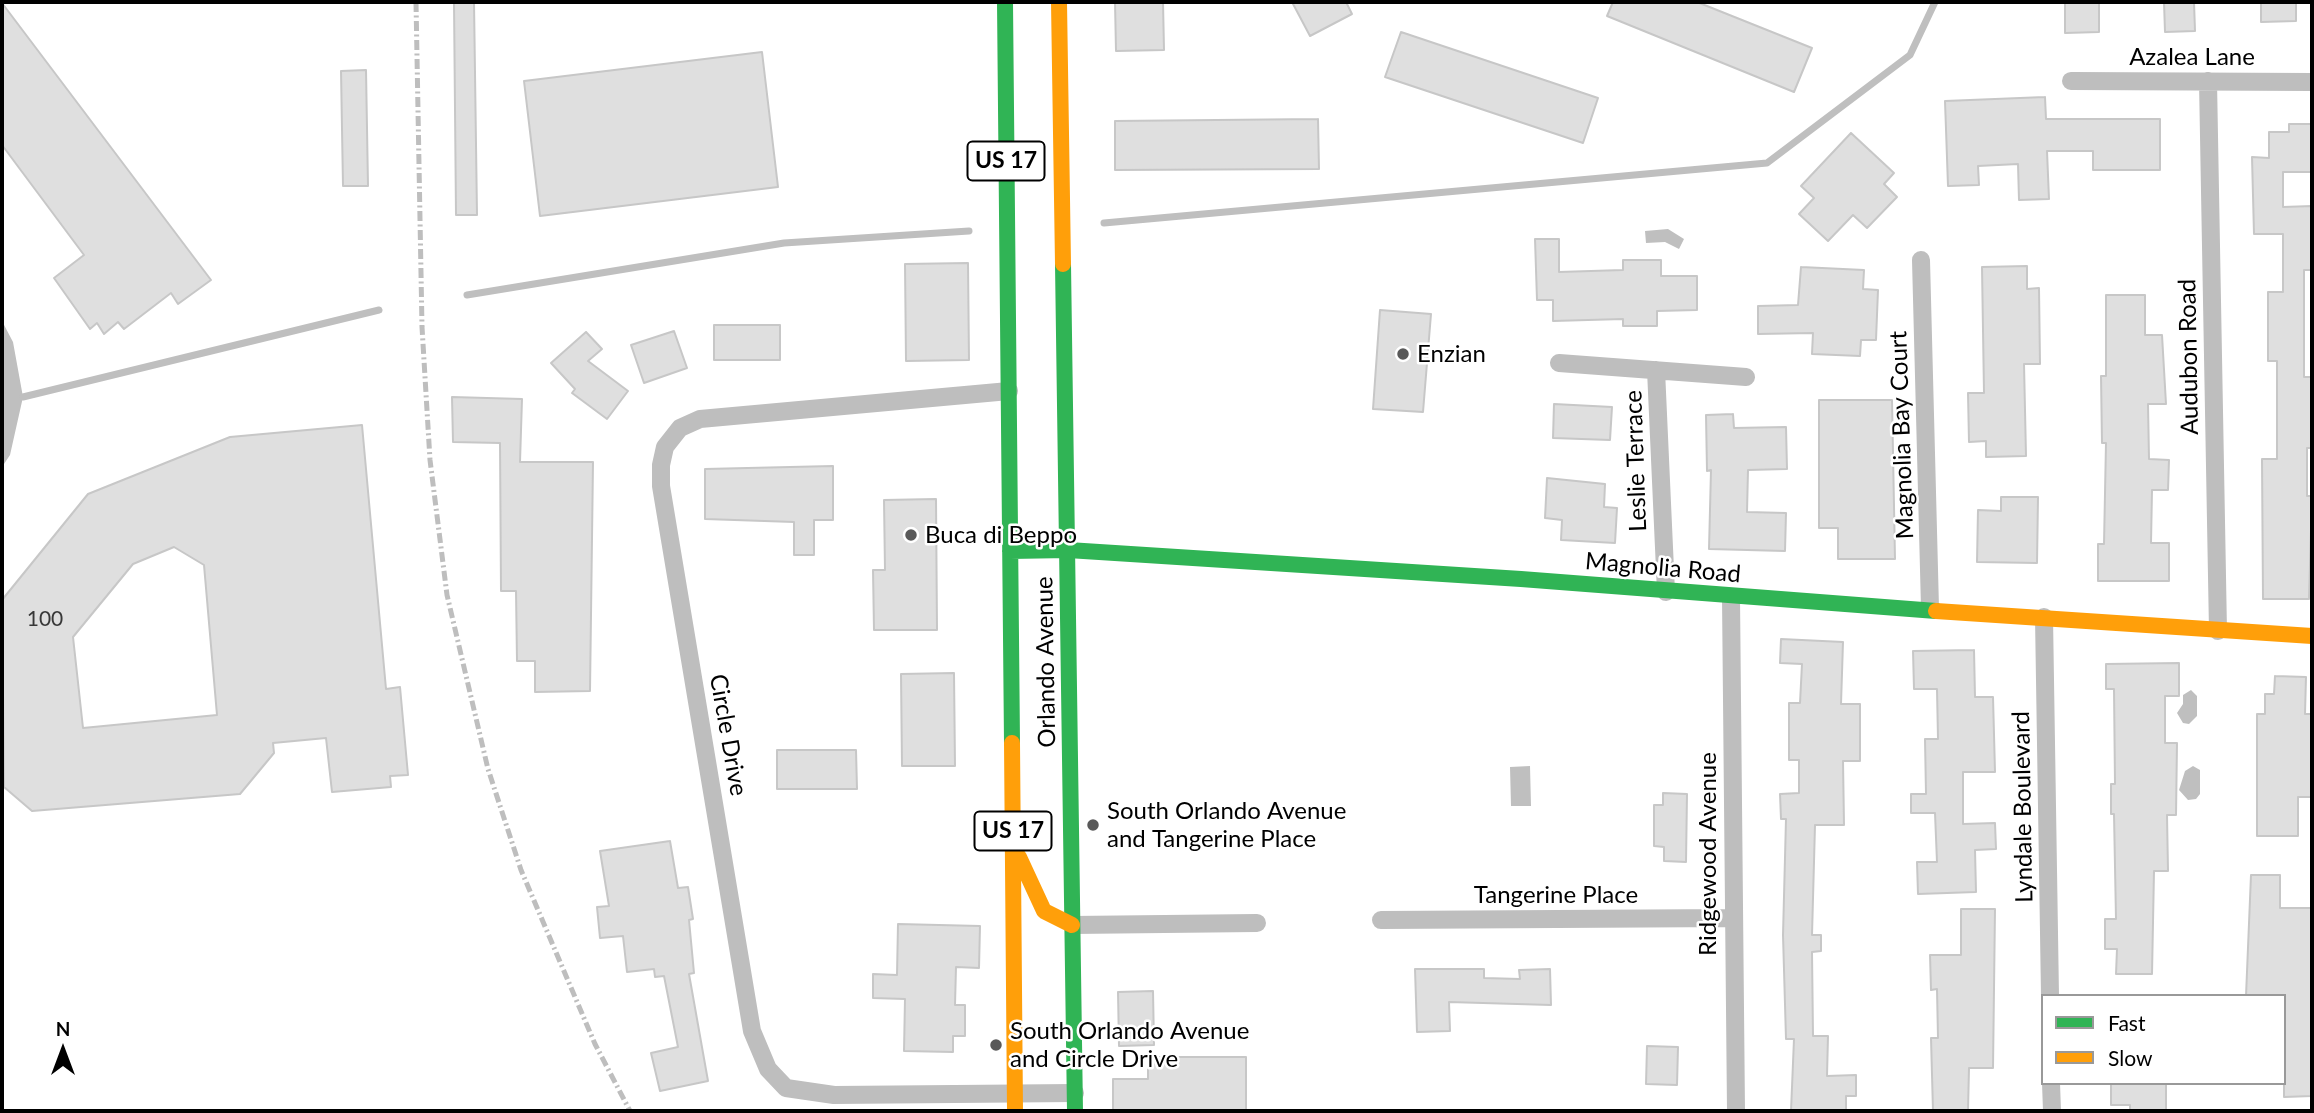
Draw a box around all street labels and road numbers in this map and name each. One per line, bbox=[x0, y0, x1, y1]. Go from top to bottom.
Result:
street label: Azalea Lane bbox=[2129, 43, 2255, 71]
road number: US 17 bbox=[968, 142, 1044, 180]
street label: Audubon Road bbox=[2173, 279, 2205, 435]
street label: Magnolia Bay Court bbox=[1884, 330, 1920, 540]
street label: Leslie Terrace bbox=[1619, 390, 1653, 532]
street label: Magnolia Road bbox=[1584, 547, 1742, 589]
street label: Orlando Avenue bbox=[1030, 576, 1062, 748]
street label: Circle Drive bbox=[703, 672, 753, 798]
street label: Lyndale Boulevard bbox=[2007, 711, 2039, 903]
street label: Ridgewood Avenue bbox=[1694, 752, 1722, 956]
road number: US 17 bbox=[974, 811, 1052, 850]
street label: Tangerine Place bbox=[1474, 881, 1638, 909]

